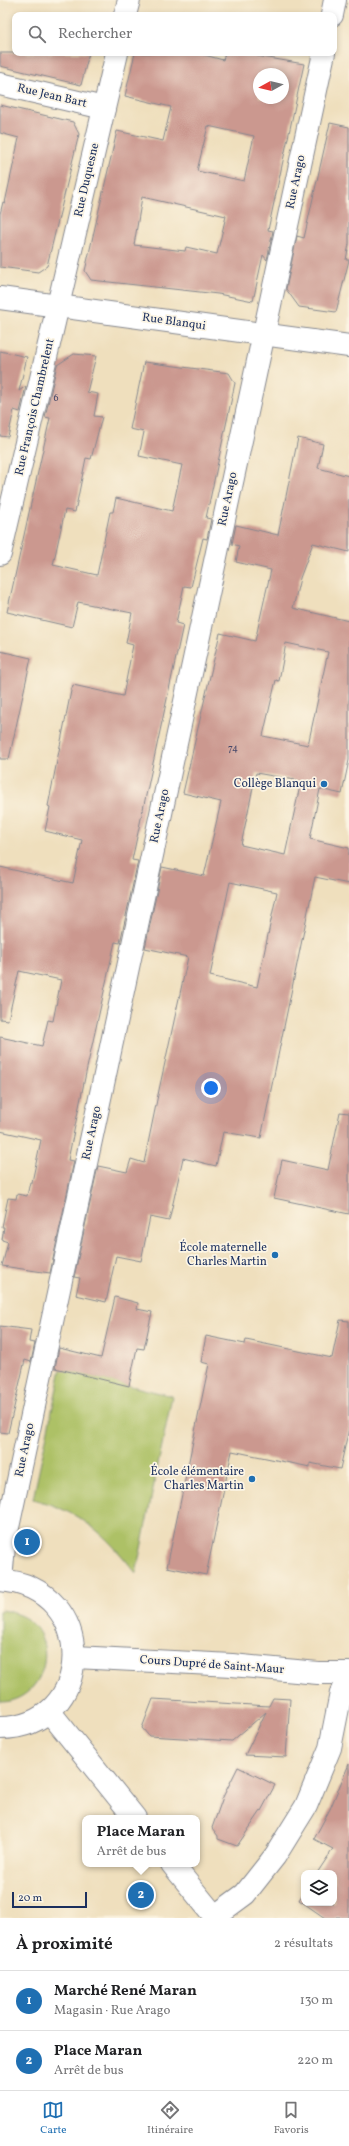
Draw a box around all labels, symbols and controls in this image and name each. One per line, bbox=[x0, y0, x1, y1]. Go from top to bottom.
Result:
search box bbox=[12, 12, 337, 56]
icon: search bbox=[26, 23, 48, 45]
text: Rechercher bbox=[58, 24, 132, 45]
north arrow bbox=[253, 68, 289, 104]
street label: Rue Jean Bart bbox=[16, 80, 88, 112]
street label: Rue Duquesne bbox=[71, 141, 103, 219]
street label: Rue Arago bbox=[282, 153, 310, 211]
street label: Rue Blanqui bbox=[141, 310, 207, 334]
street label: Rue François Chambrelent bbox=[11, 337, 59, 477]
house number: 6 bbox=[53, 391, 59, 405]
street label: Rue Arago bbox=[214, 470, 242, 528]
house number: 74 bbox=[228, 741, 238, 755]
place label: Collège Blanqui bbox=[234, 776, 316, 792]
marker: Collège Blanqui bbox=[319, 779, 329, 789]
street label: Rue Arago bbox=[146, 787, 174, 845]
your location bbox=[201, 1078, 221, 1098]
street label: Rue Arago bbox=[78, 1104, 106, 1162]
place label: École maternelle Charles Martin bbox=[180, 1239, 267, 1270]
marker: École maternelle Charles Martin bbox=[270, 1250, 280, 1260]
street label: Rue Arago bbox=[11, 1421, 39, 1479]
place label: École élémentaire Charles Martin bbox=[151, 1463, 244, 1494]
marker: École élémentaire Charles Martin bbox=[247, 1474, 257, 1484]
pin: 1 bbox=[14, 1527, 40, 1557]
street label: Cours Dupré de Saint-Maur bbox=[139, 1652, 285, 1678]
popup bbox=[82, 1815, 200, 1867]
text: Place Maran bbox=[97, 1822, 185, 1843]
text: Arrêt de bus bbox=[97, 1843, 166, 1861]
map controls bbox=[301, 1870, 337, 1906]
button: layers bbox=[301, 1870, 337, 1906]
pin: 2 bbox=[128, 1880, 154, 1910]
scale bar bbox=[12, 1890, 87, 1909]
text: 20 m bbox=[18, 1891, 42, 1906]
text: À proximité bbox=[16, 1933, 113, 1956]
text: 2 résultats bbox=[274, 1935, 333, 1953]
text: Marché René Maran bbox=[54, 1981, 197, 2002]
text: 1 bbox=[26, 1992, 32, 2010]
text: 130 m bbox=[300, 1992, 333, 2010]
text: Magasin · Rue Arago bbox=[54, 2002, 170, 2020]
text: Place Maran bbox=[54, 2041, 142, 2062]
text: 2 bbox=[26, 2052, 32, 2070]
text: 220 m bbox=[297, 2052, 333, 2070]
text: Arrêt de bus bbox=[54, 2062, 123, 2080]
tab: Carte bbox=[40, 2099, 67, 2138]
tab: Itinéraire bbox=[147, 2099, 193, 2138]
tab: Favoris bbox=[274, 2099, 309, 2138]

